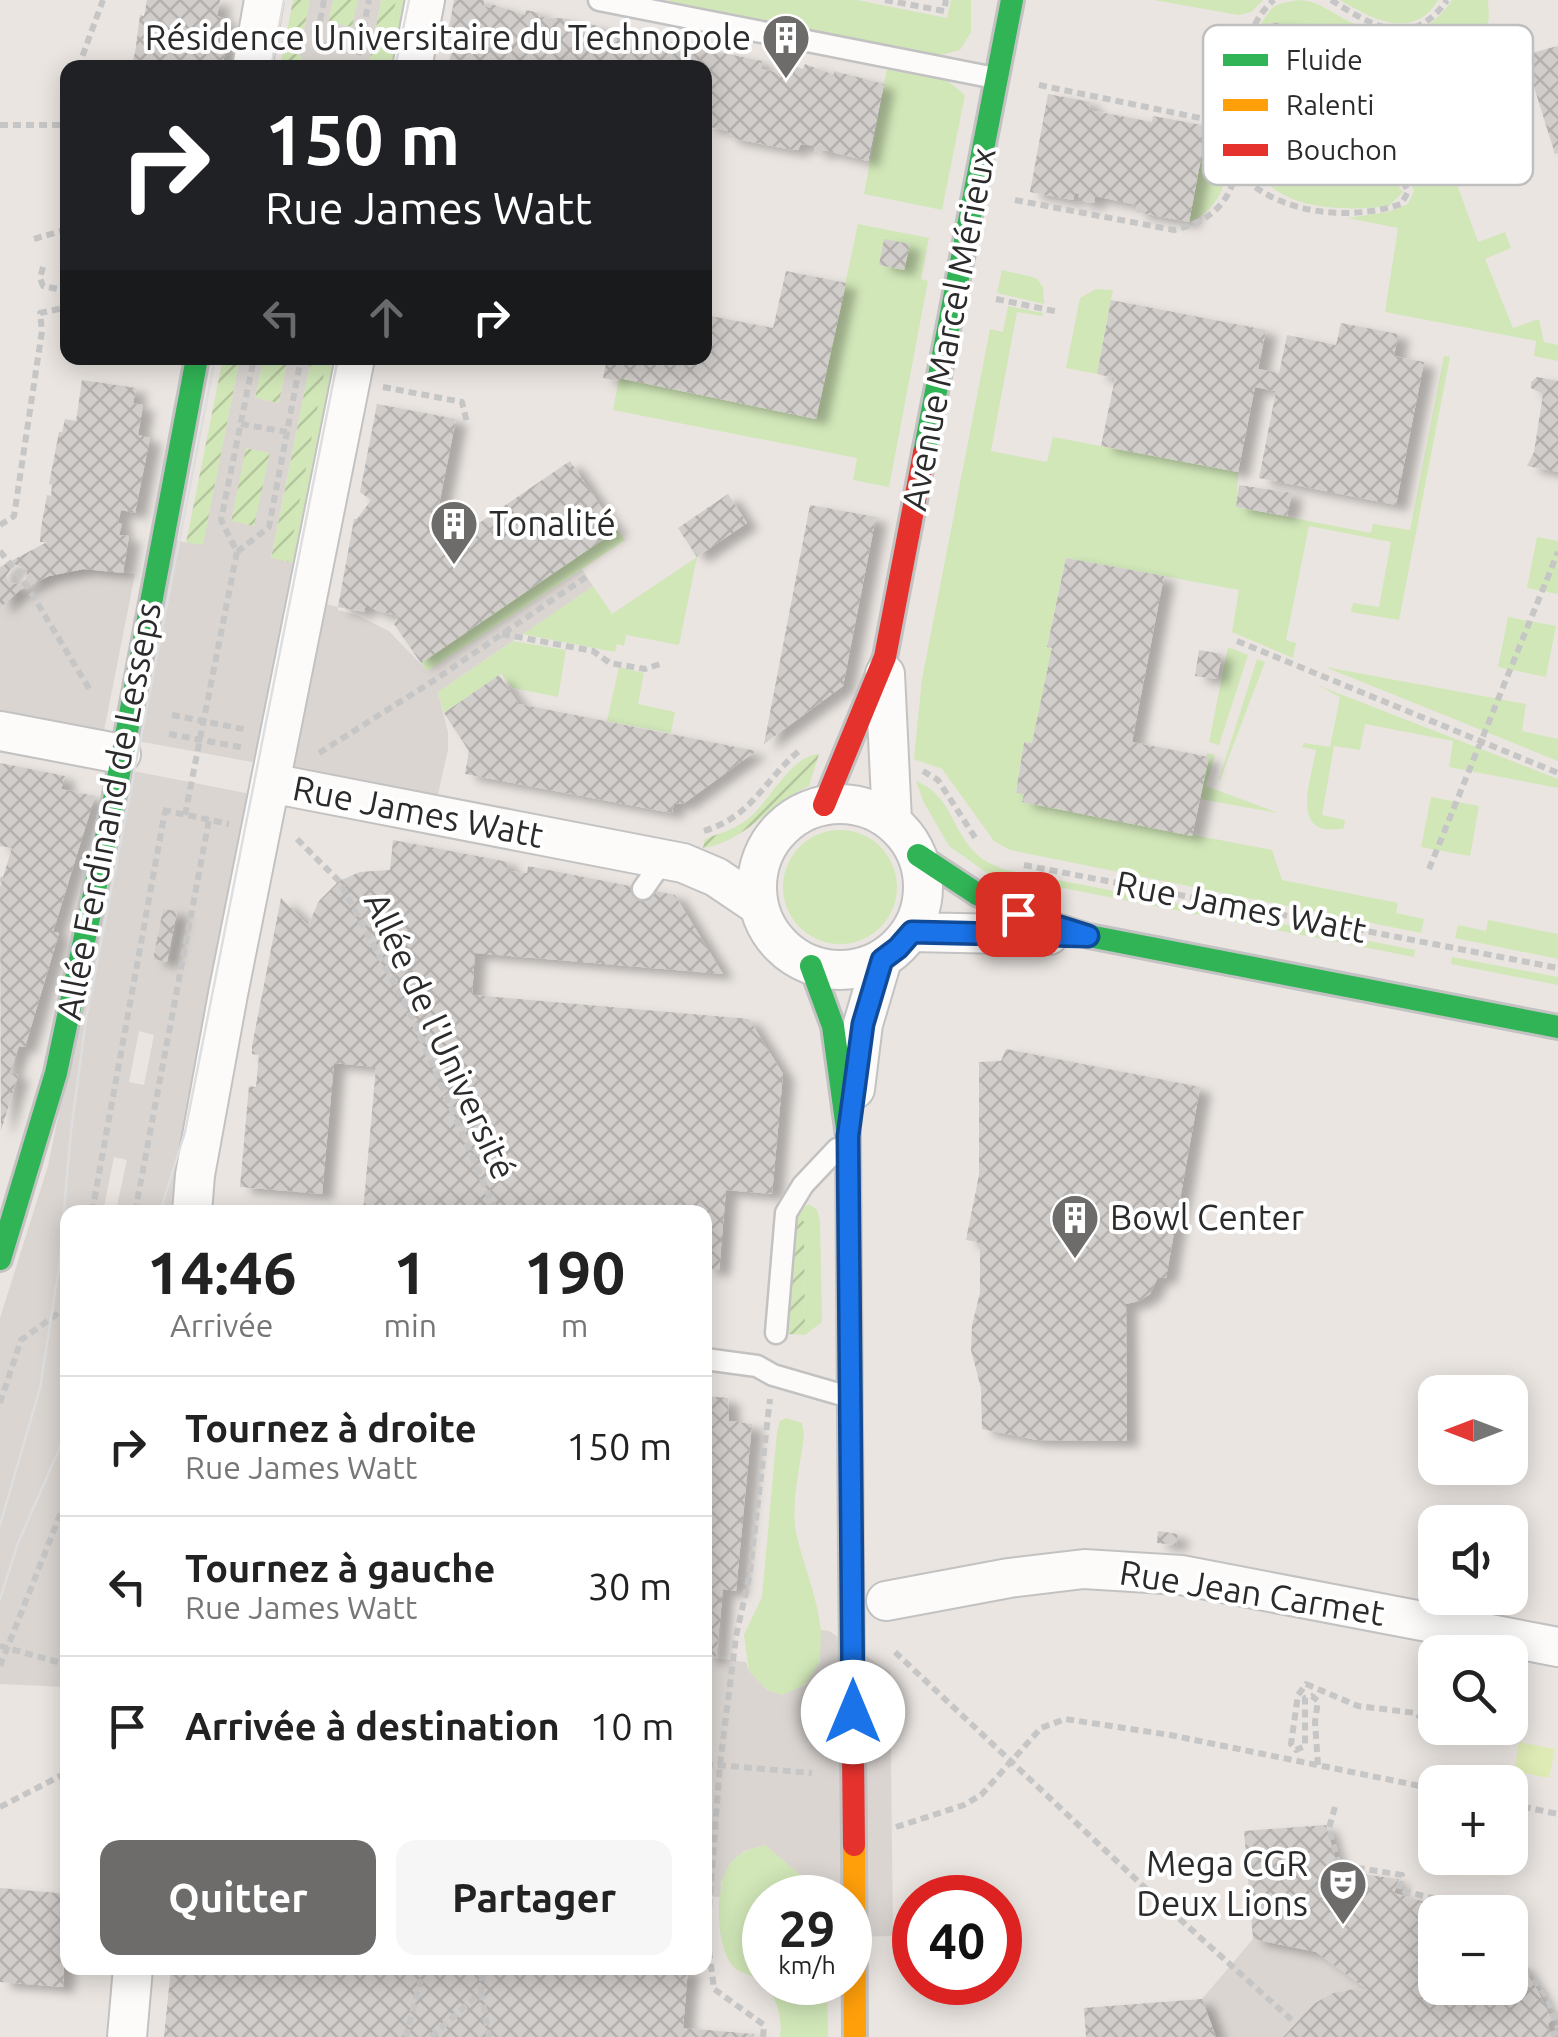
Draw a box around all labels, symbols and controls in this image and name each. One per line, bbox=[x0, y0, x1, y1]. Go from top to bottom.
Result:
building icon: Résidence Universitaire du Technopole bbox=[760, 12, 812, 80]
place label: Résidence Universitaire du Technopole bbox=[145, 17, 751, 57]
legend bbox=[1203, 25, 1533, 185]
text: Fluide bbox=[1286, 44, 1363, 75]
text: Ralenti bbox=[1286, 89, 1374, 120]
icon: right bbox=[100, 100, 230, 230]
text: 150 m bbox=[265, 100, 460, 178]
text: Bouchon bbox=[1286, 134, 1398, 165]
street label: Avenue Marcel Mérieux bbox=[893, 144, 1003, 514]
text: Rue James Watt bbox=[265, 182, 592, 233]
icon: left bbox=[254, 290, 309, 345]
icon: ahead bbox=[359, 290, 414, 345]
icon: right bbox=[464, 290, 519, 345]
building icon: Tonalité bbox=[428, 498, 480, 566]
place label: Tonalité bbox=[489, 503, 616, 543]
street label: Allée Ferdinand de Lesseps bbox=[48, 599, 168, 1023]
street label: Rue James Watt bbox=[290, 767, 547, 855]
street label: Rue James Watt bbox=[1113, 862, 1370, 950]
pin bbox=[976, 872, 1061, 957]
street label: Allée de l'Université bbox=[357, 886, 525, 1185]
icon: arrive bbox=[991, 887, 1046, 942]
building icon: Bowl Center bbox=[1049, 1192, 1101, 1260]
place label: Bowl Center bbox=[1110, 1197, 1304, 1237]
text: 14:46 bbox=[147, 1238, 297, 1305]
text: 1 bbox=[393, 1238, 427, 1305]
text: 190 bbox=[524, 1238, 625, 1305]
text: Arrivée bbox=[170, 1307, 274, 1343]
text: min bbox=[383, 1307, 437, 1343]
text: m bbox=[561, 1307, 588, 1343]
north arrow bbox=[1418, 1375, 1528, 1485]
map controls bbox=[1418, 1375, 1528, 2005]
text: Tournez à droite bbox=[185, 1407, 477, 1449]
icon: right bbox=[100, 1419, 155, 1474]
text: 150 m bbox=[566, 1425, 672, 1467]
text: Rue James Watt bbox=[185, 1449, 417, 1485]
button: sound bbox=[1418, 1505, 1528, 1615]
text: Tournez à gauche bbox=[185, 1547, 495, 1589]
street label: Rue Jean Carmet bbox=[1117, 1551, 1388, 1633]
icon: left bbox=[100, 1559, 155, 1614]
text: 30 m bbox=[588, 1565, 672, 1607]
text: Rue James Watt bbox=[185, 1589, 417, 1625]
button: search bbox=[1418, 1635, 1528, 1745]
position arrow bbox=[801, 1660, 905, 1764]
icon: arrive bbox=[100, 1699, 155, 1754]
text: Arrivée à destination bbox=[185, 1705, 560, 1747]
text: 10 m bbox=[590, 1705, 674, 1747]
button: + bbox=[1418, 1765, 1528, 1875]
button: Quitter bbox=[100, 1840, 376, 1955]
button: Partager bbox=[396, 1840, 672, 1955]
place label: Mega CGR Deux Lions bbox=[1136, 1843, 1308, 1923]
theatre icon: Mega CGR Deux Lions bbox=[1317, 1858, 1369, 1926]
speed limit sign: 40 bbox=[892, 1875, 1022, 2005]
button: − bbox=[1418, 1895, 1528, 2005]
text: 29 bbox=[779, 1900, 835, 1956]
text: km/h bbox=[778, 1951, 836, 1979]

